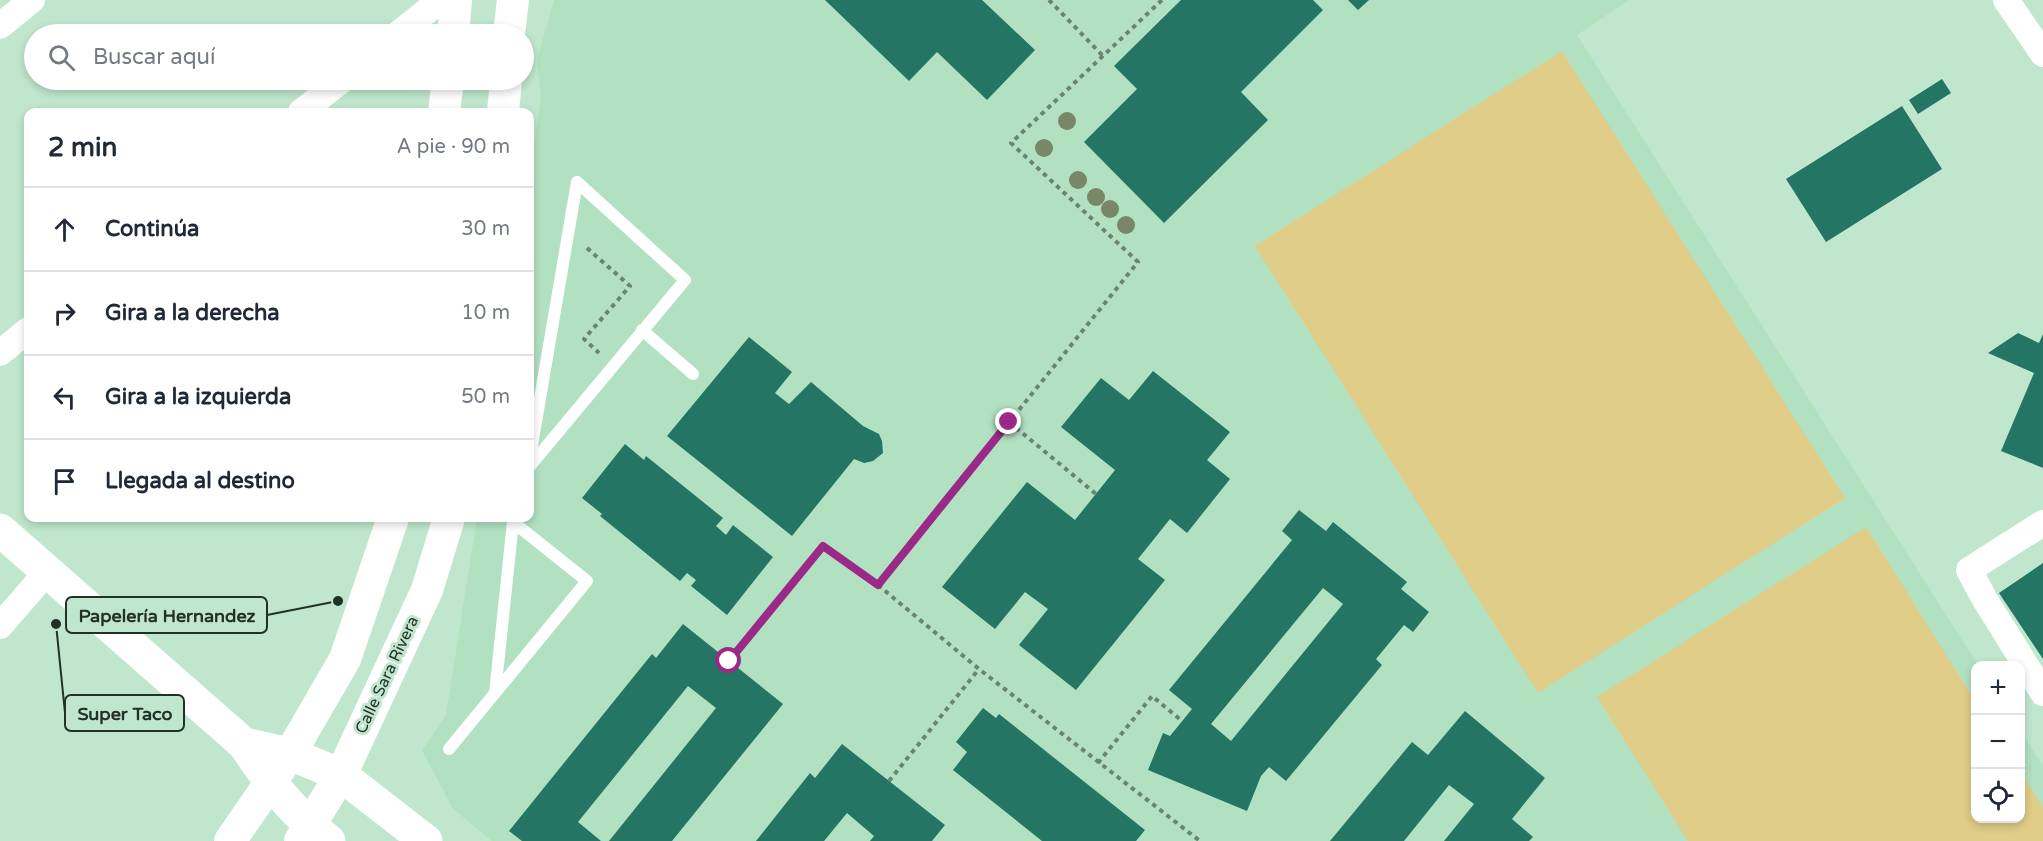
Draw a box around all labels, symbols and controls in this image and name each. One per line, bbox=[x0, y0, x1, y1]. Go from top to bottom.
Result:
search box bbox=[24, 24, 534, 90]
icon: search bbox=[45, 41, 78, 74]
text: Buscar aquí bbox=[93, 44, 215, 70]
text: 2 min bbox=[48, 132, 117, 163]
text: A pie · 90 m bbox=[397, 135, 510, 159]
icon: ahead bbox=[48, 213, 81, 246]
text: Continúa bbox=[105, 216, 199, 242]
text: 30 m bbox=[461, 217, 510, 241]
icon: right bbox=[48, 297, 81, 330]
text: Gira a la derecha bbox=[105, 300, 280, 326]
text: 10 m bbox=[461, 301, 510, 325]
icon: left bbox=[48, 381, 81, 414]
text: Gira a la izquierda bbox=[105, 384, 291, 410]
text: 50 m bbox=[461, 385, 510, 409]
route end bbox=[995, 408, 1021, 434]
icon: arrive bbox=[48, 465, 81, 498]
text: Llegada al destino bbox=[105, 468, 295, 494]
callout: Papelería Hernandez bbox=[66, 597, 267, 633]
text: Papelería Hernandez bbox=[78, 605, 256, 627]
street label: Calle Sara Rivera bbox=[351, 613, 423, 737]
route start bbox=[715, 647, 741, 673]
map controls bbox=[1971, 661, 2025, 823]
button: + bbox=[1971, 661, 2025, 715]
callout: Super Taco bbox=[65, 695, 184, 731]
text: Super Taco bbox=[77, 703, 173, 725]
button: − bbox=[1971, 715, 2025, 769]
button: locate bbox=[1971, 769, 2025, 823]

